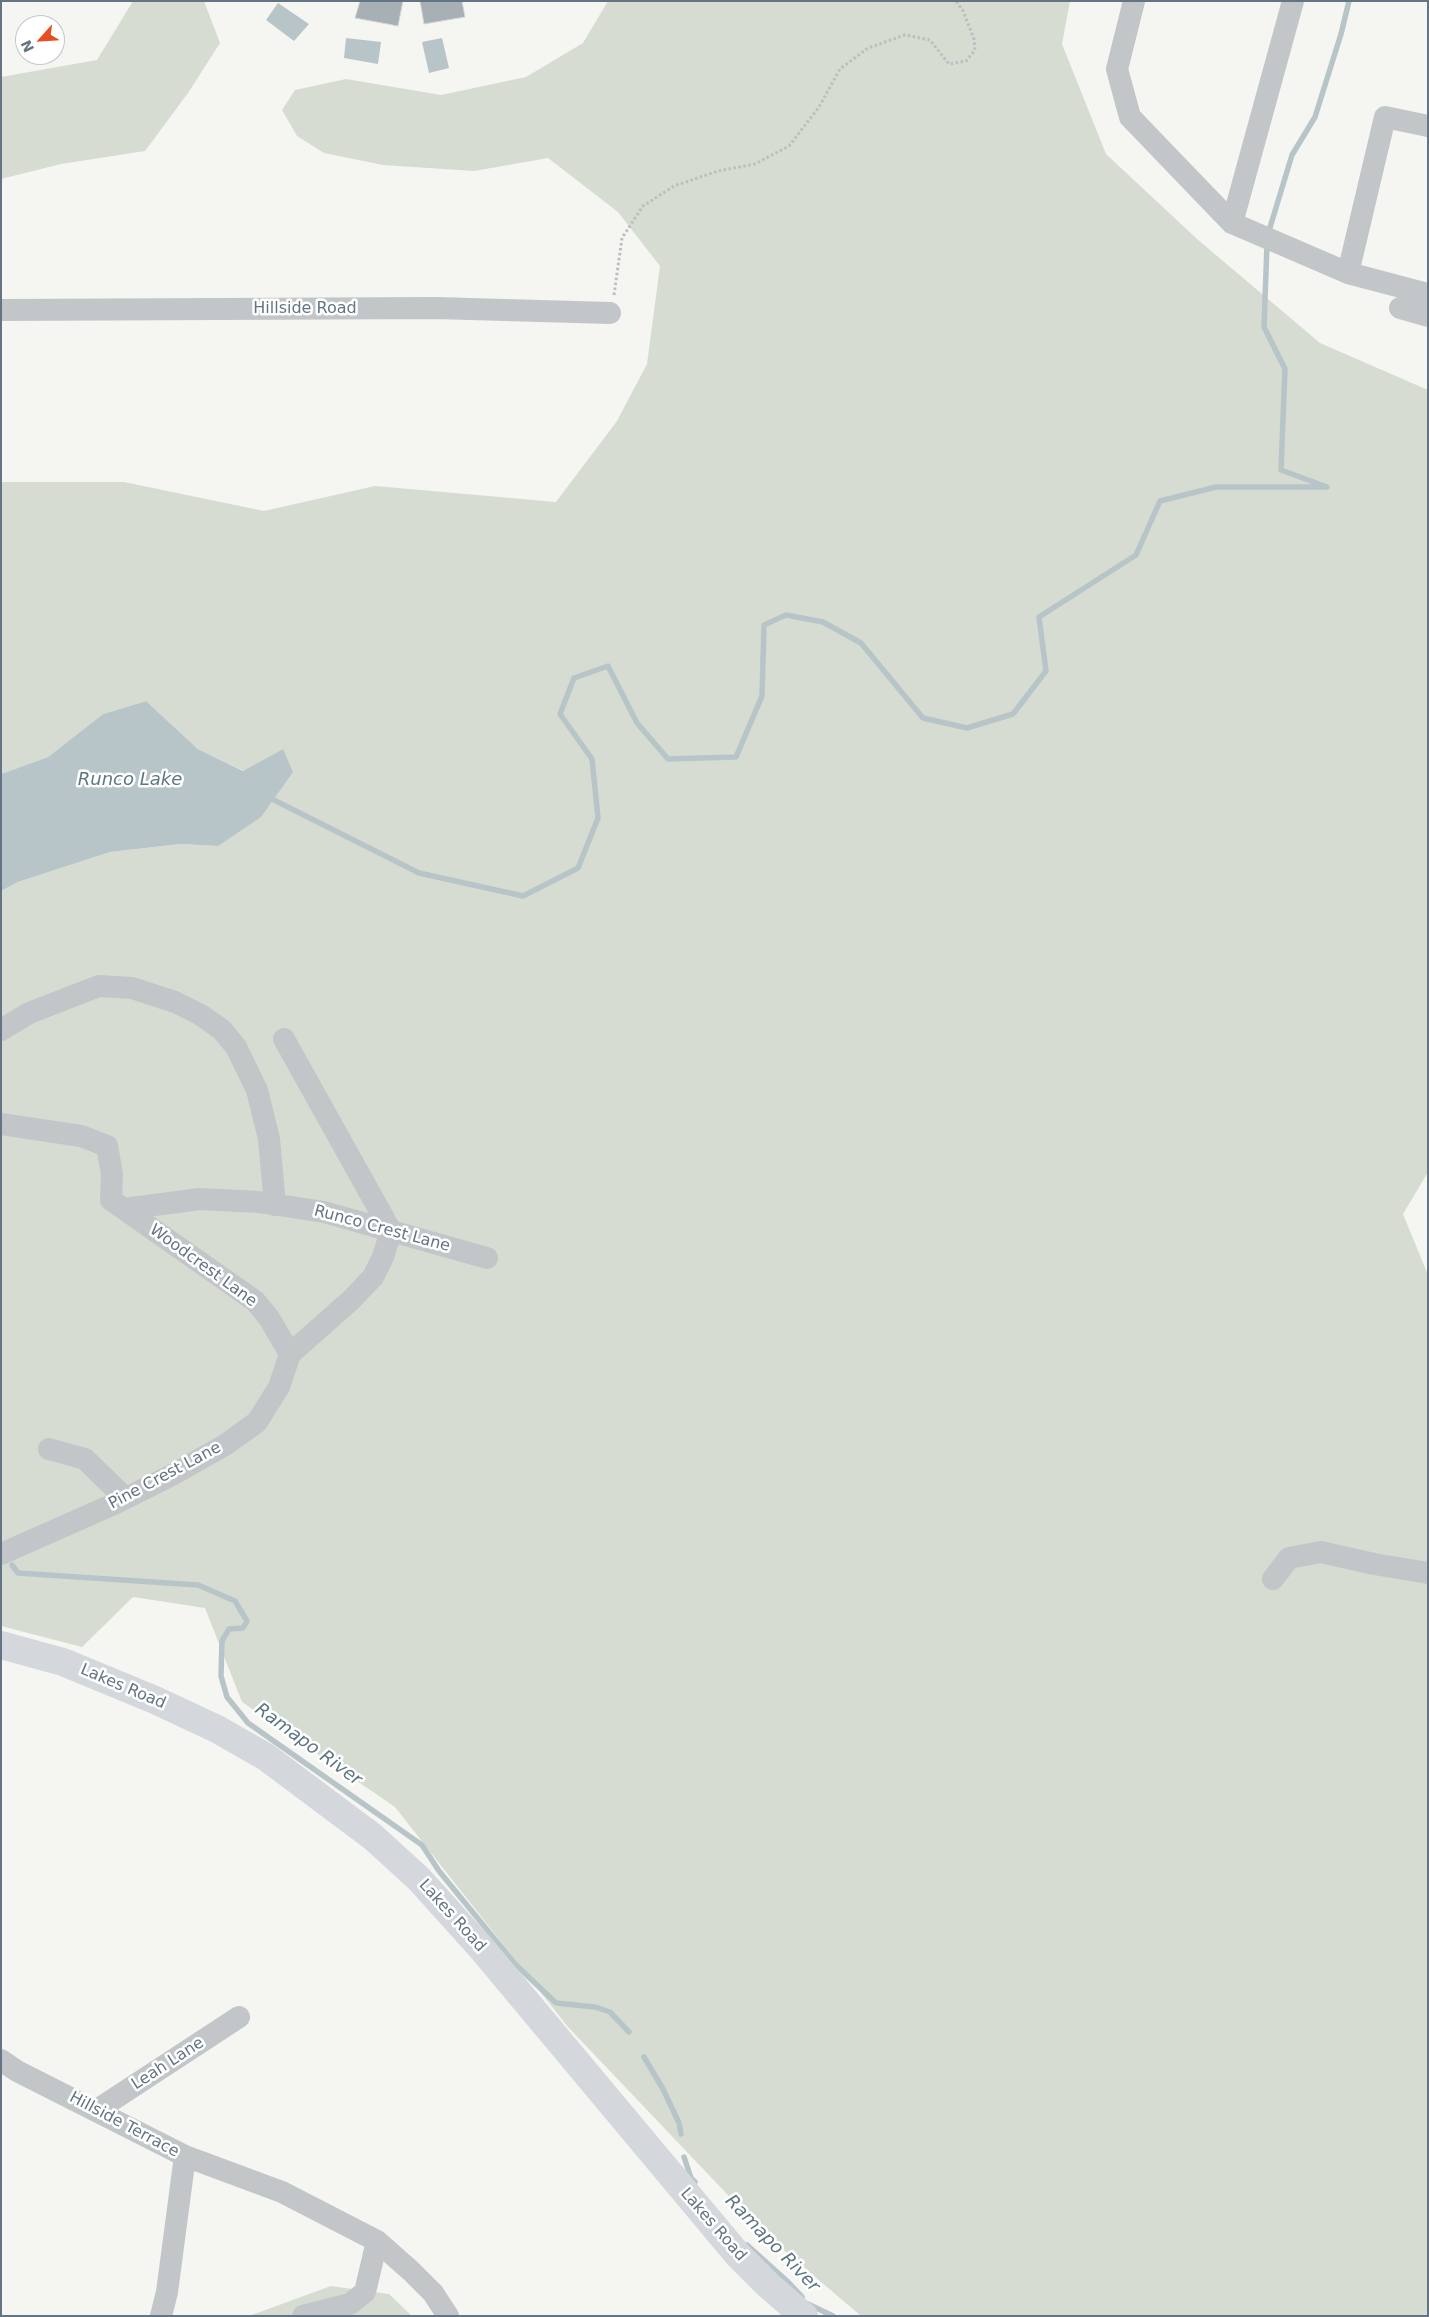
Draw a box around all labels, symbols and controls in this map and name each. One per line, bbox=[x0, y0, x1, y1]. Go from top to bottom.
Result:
north arrow bbox=[15, 15, 65, 65]
text: N bbox=[18, 37, 37, 55]
street label: Hillside Road bbox=[253, 299, 357, 319]
water label: Runco Lake bbox=[78, 769, 182, 791]
street label: Runco Crest Lane bbox=[312, 1202, 452, 1256]
street label: Woodcrest Lane bbox=[146, 1221, 260, 1311]
street label: Pine Crest Lane bbox=[106, 1438, 224, 1514]
street label: Lakes Road bbox=[77, 1660, 169, 1714]
water label: Ramapo River bbox=[250, 1699, 366, 1791]
street label: Lakes Road bbox=[414, 1876, 490, 1956]
street label: Leah Lane bbox=[128, 2034, 208, 2094]
street label: Hillside Terrace bbox=[66, 2088, 182, 2162]
street label: Lakes Road bbox=[676, 2184, 750, 2266]
water label: Ramapo River bbox=[720, 2191, 824, 2297]

